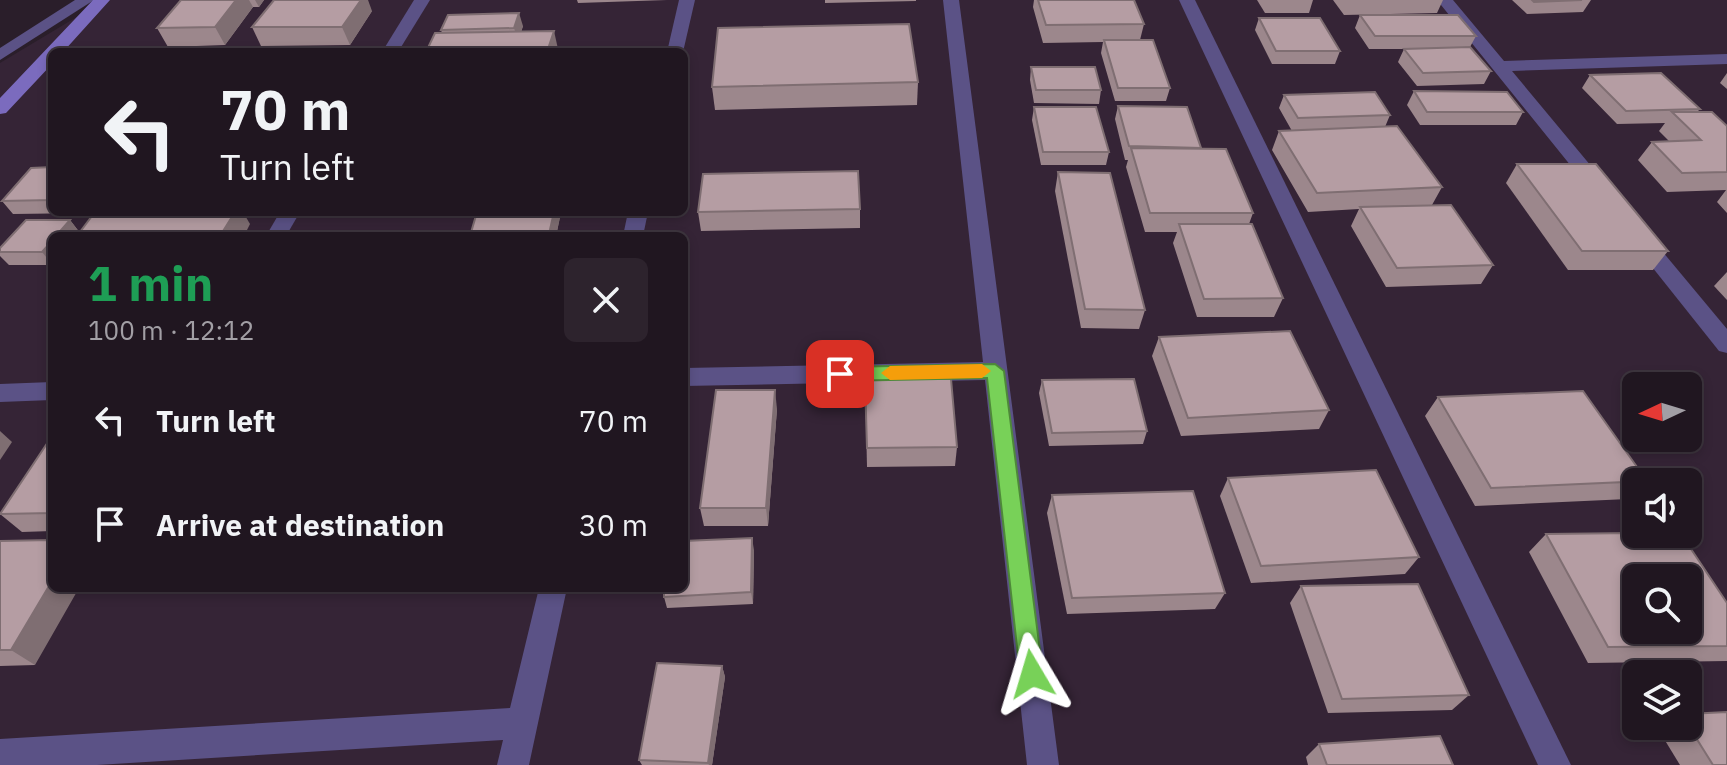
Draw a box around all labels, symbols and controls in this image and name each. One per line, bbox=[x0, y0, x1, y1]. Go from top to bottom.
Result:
text: 70 m bbox=[220, 73, 350, 145]
icon: left bbox=[88, 80, 192, 184]
text: Turn left bbox=[220, 143, 355, 190]
text: 1 min bbox=[88, 252, 213, 314]
button: close bbox=[564, 258, 648, 342]
text: 100 m · 12:12 bbox=[88, 313, 254, 347]
pin bbox=[806, 340, 874, 408]
icon: arrive bbox=[818, 352, 862, 396]
north arrow bbox=[1622, 372, 1702, 452]
map controls bbox=[1622, 372, 1702, 740]
icon: left bbox=[88, 398, 132, 442]
text: Turn left bbox=[156, 401, 275, 440]
text: 70 m bbox=[579, 401, 648, 440]
button: sound bbox=[1622, 468, 1702, 548]
icon: arrive bbox=[88, 502, 132, 546]
text: Arrive at destination bbox=[156, 505, 444, 544]
text: 30 m bbox=[579, 505, 648, 544]
button: search bbox=[1622, 564, 1702, 644]
position arrow bbox=[990, 632, 1074, 716]
button: layers bbox=[1622, 660, 1702, 740]

